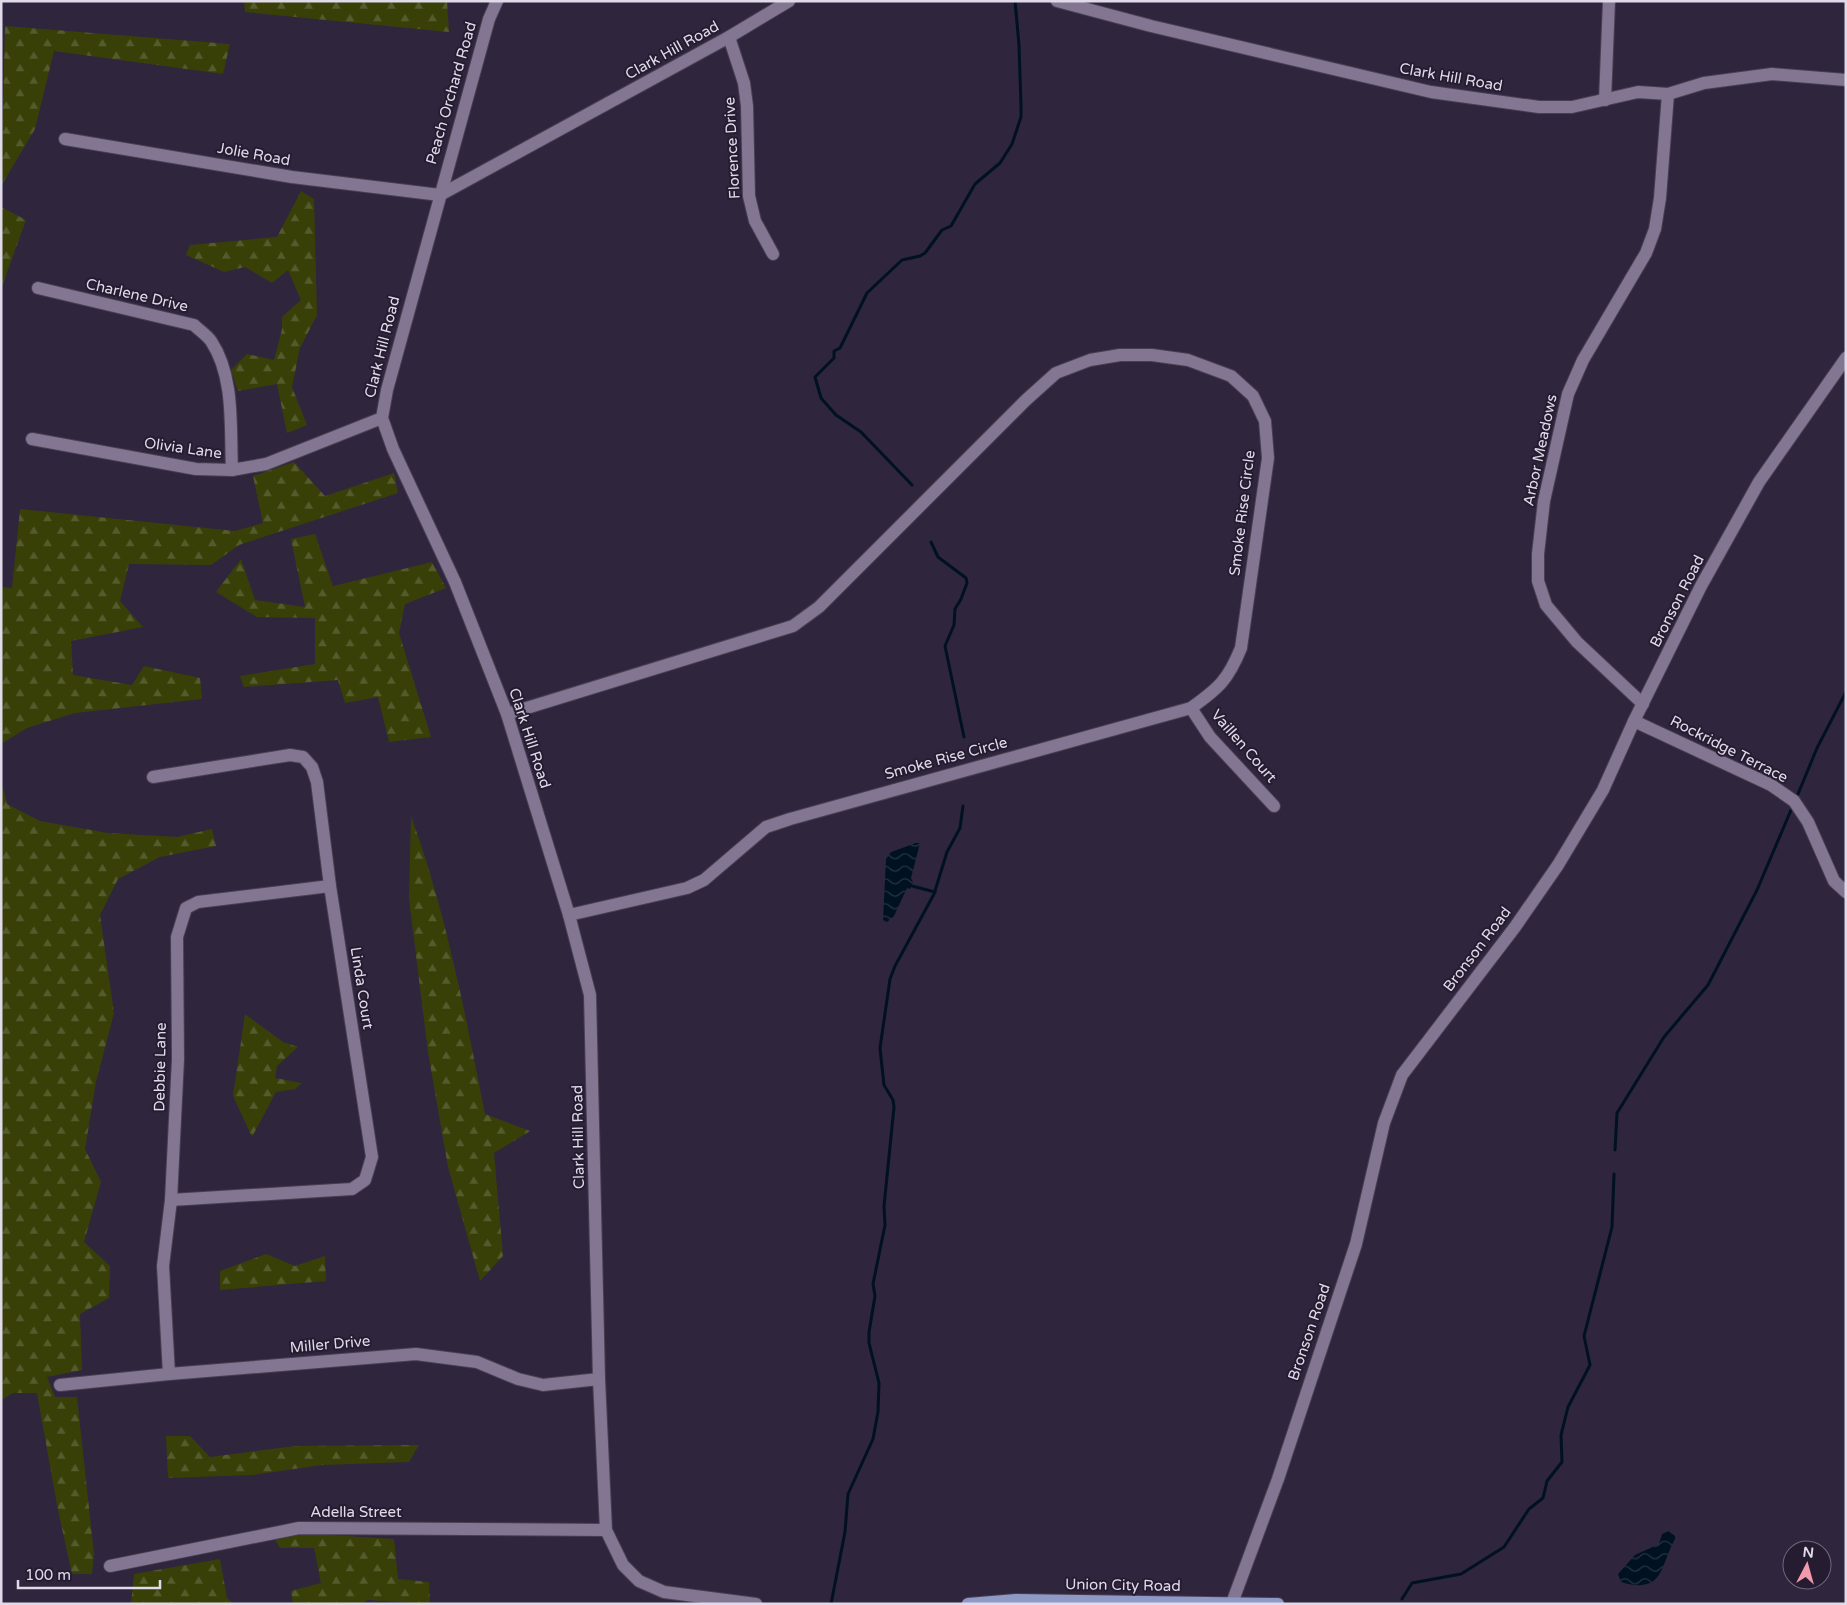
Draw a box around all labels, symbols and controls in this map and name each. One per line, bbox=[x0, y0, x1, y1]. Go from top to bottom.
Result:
street label: Clark Hill Road bbox=[622, 17, 722, 83]
street label: Peach Orchard Road bbox=[422, 20, 480, 166]
street label: Clark Hill Road bbox=[1398, 59, 1504, 95]
street label: Florence Drive bbox=[720, 96, 744, 200]
street label: Jolie Road bbox=[216, 139, 292, 169]
street label: Charlene Drive bbox=[84, 274, 190, 316]
street label: Clark Hill Road bbox=[361, 294, 403, 400]
street label: Arbor Meadows bbox=[1519, 392, 1561, 508]
street label: Olivia Lane bbox=[143, 434, 223, 462]
street label: Smoke Rise Circle bbox=[1225, 449, 1259, 577]
street label: Bronson Road bbox=[1646, 552, 1708, 650]
street label: Clark Hill Road bbox=[505, 686, 555, 790]
street label: Vaillen Court bbox=[1207, 706, 1281, 786]
street label: Rockridge Terrace bbox=[1667, 712, 1791, 786]
street label: Smoke Rise Circle bbox=[883, 733, 1009, 783]
street label: Bronson Road bbox=[1439, 903, 1515, 995]
street label: Linda Court bbox=[347, 945, 377, 1031]
street label: Debbie Lane bbox=[150, 1022, 170, 1112]
street label: Clark Hill Road bbox=[568, 1085, 588, 1189]
street label: Bronson Road bbox=[1284, 1281, 1334, 1383]
street label: Miller Drive bbox=[289, 1332, 371, 1356]
street label: Adella Street bbox=[310, 1503, 402, 1521]
north arrow bbox=[1782, 1540, 1832, 1590]
text: N bbox=[1802, 1544, 1815, 1562]
scale bar bbox=[18, 1558, 160, 1590]
text: 100 m bbox=[25, 1566, 71, 1584]
street label: Union City Road bbox=[1065, 1575, 1181, 1595]

